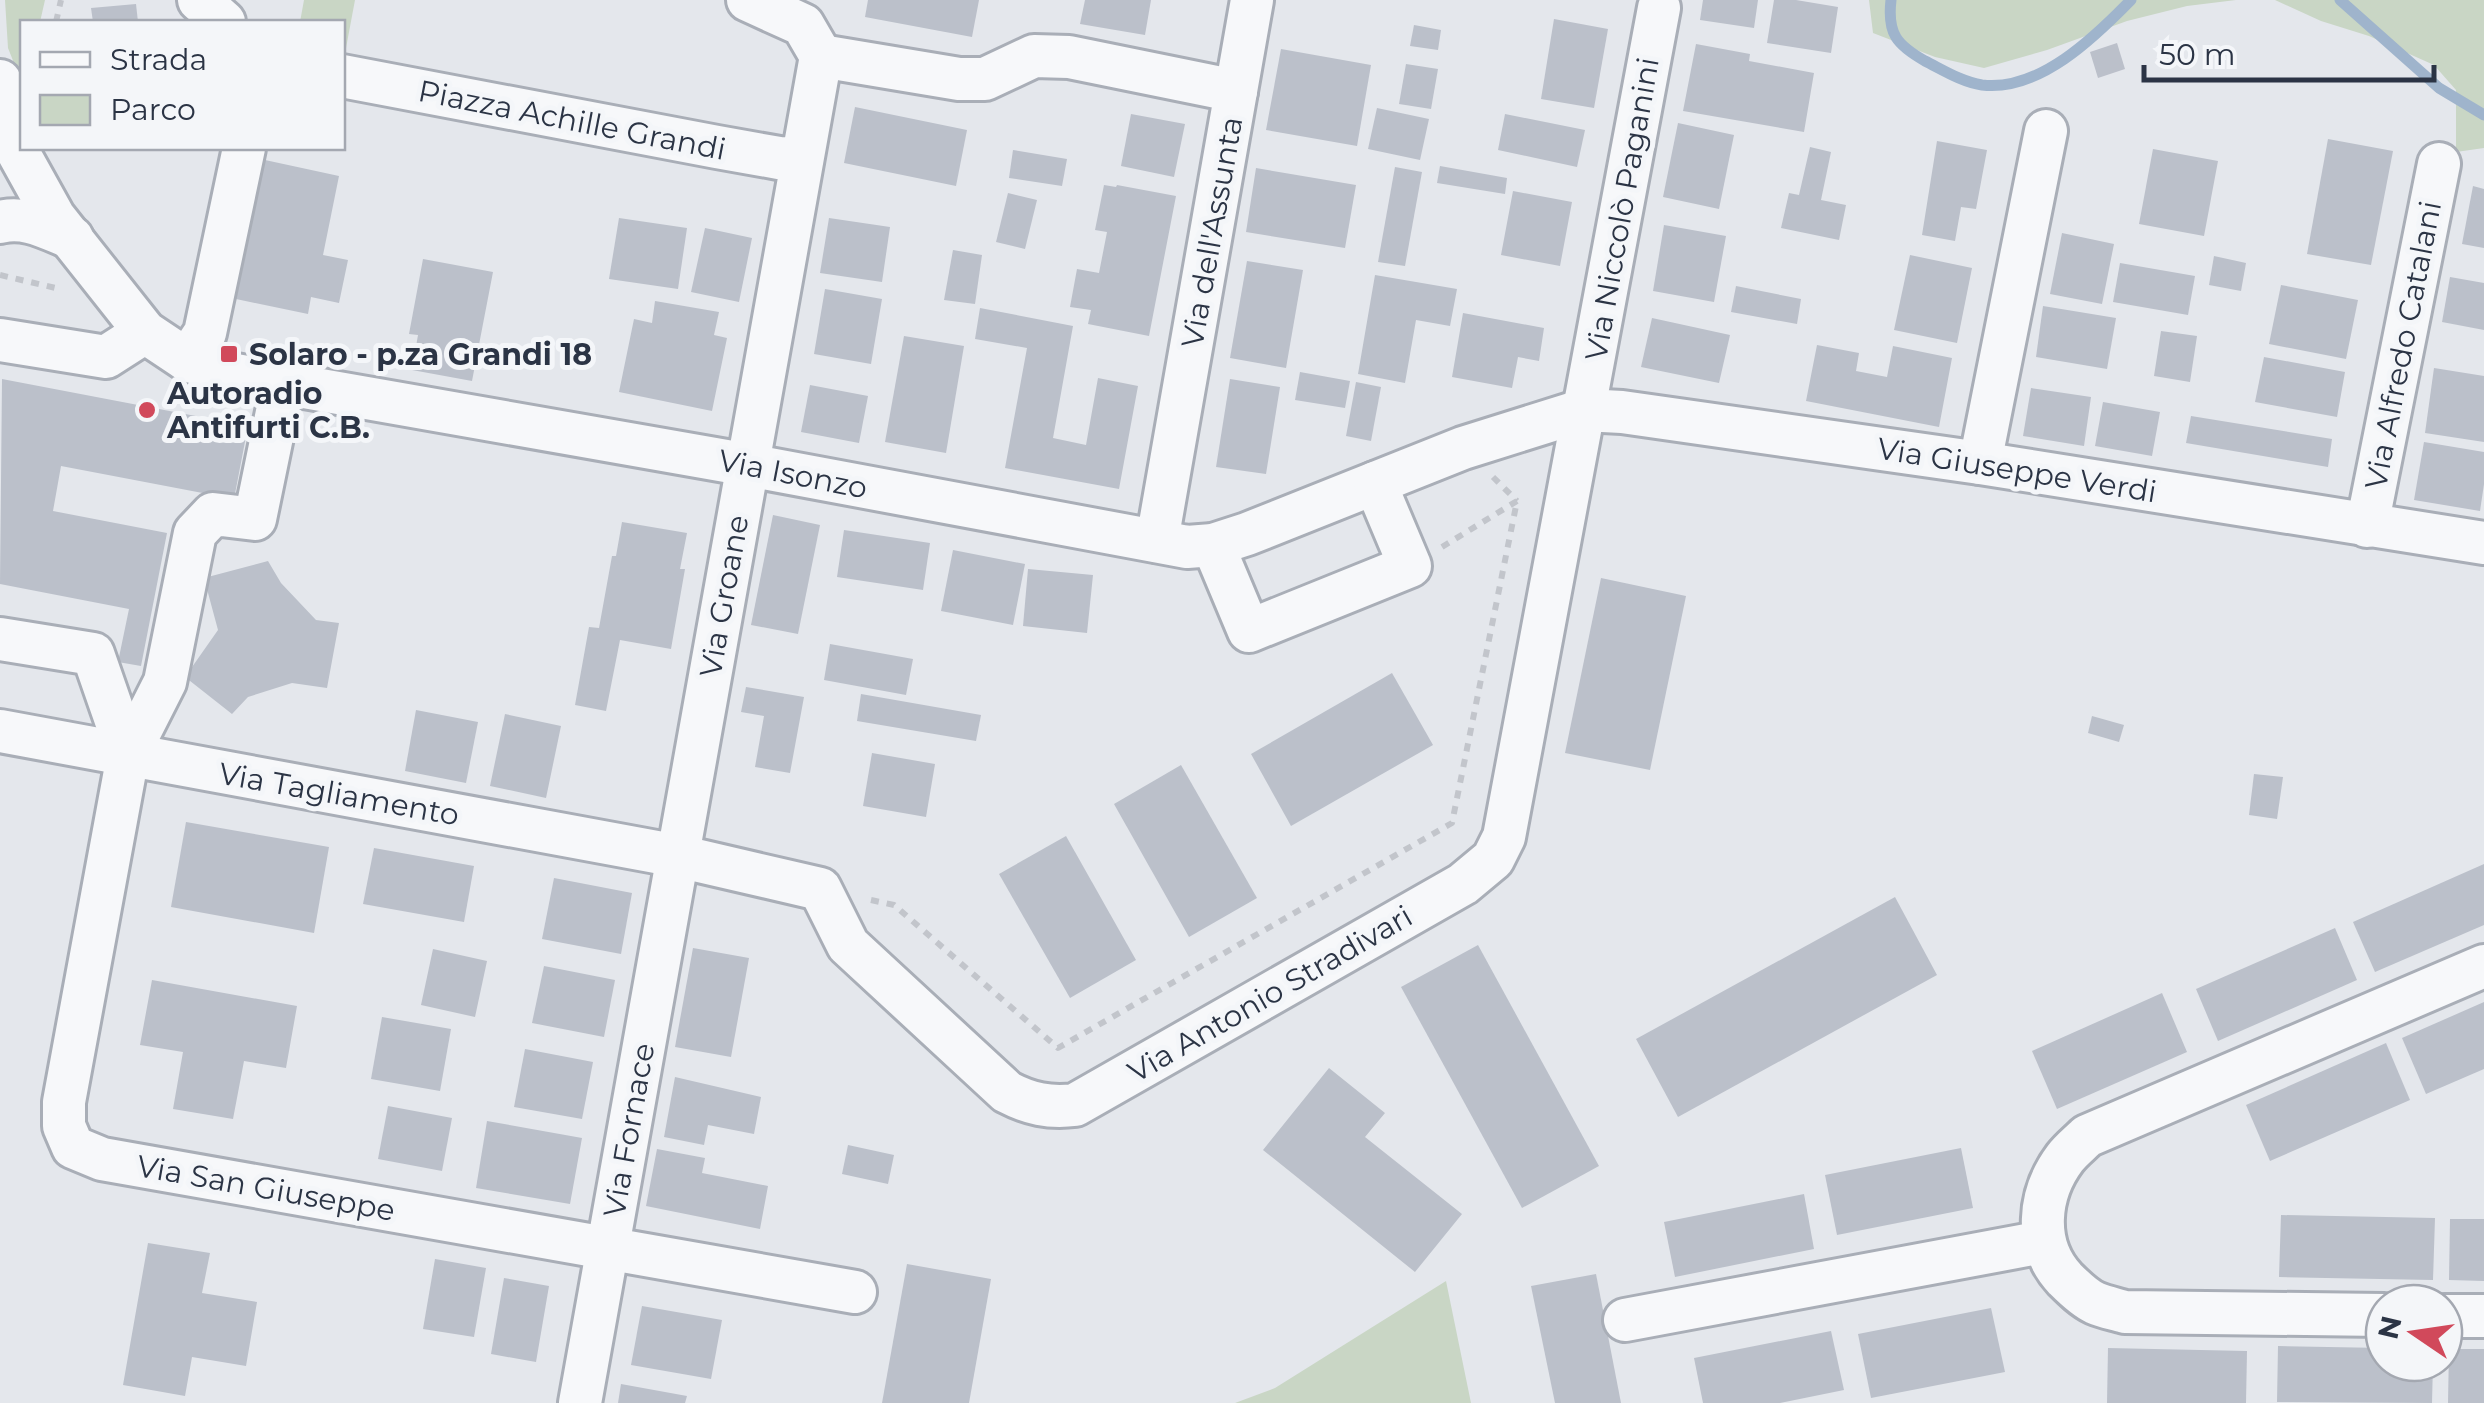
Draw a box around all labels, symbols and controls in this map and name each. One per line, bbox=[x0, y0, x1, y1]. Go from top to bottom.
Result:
legend bbox=[20, 20, 345, 150]
scale bar bbox=[2144, 20, 2434, 82]
text: 50 m bbox=[2159, 36, 2236, 73]
text: Strada bbox=[110, 41, 207, 78]
street label: Via Niccolò Paganini bbox=[1577, 55, 1667, 363]
street label: Piazza Achille Grandi bbox=[415, 72, 729, 168]
text: Parco bbox=[110, 91, 196, 128]
street label: Via dell'Assunta bbox=[1173, 114, 1251, 350]
street label: Via Alfredo Catalani bbox=[2357, 198, 2449, 492]
place label: Solaro - p.za Grandi 18 bbox=[249, 336, 592, 373]
marker: Solaro - p.za Grandi 18 bbox=[218, 343, 240, 365]
place label: Autoradio Antifurti C.B. bbox=[166, 375, 370, 446]
marker: Autoradio Antifurti C.B. bbox=[136, 399, 158, 421]
street label: Via Giuseppe Verdi bbox=[1875, 430, 2159, 510]
street label: Via Isonzo bbox=[715, 441, 871, 507]
street label: Via Groane bbox=[692, 512, 756, 680]
street label: Via Tagliamento bbox=[216, 755, 462, 833]
street label: Via Antonio Stradivari bbox=[1121, 897, 1419, 1091]
street label: Via Fornace bbox=[596, 1040, 662, 1220]
street label: Via San Giuseppe bbox=[134, 1147, 398, 1229]
north arrow bbox=[2364, 1283, 2464, 1383]
text: N bbox=[2371, 1313, 2409, 1342]

